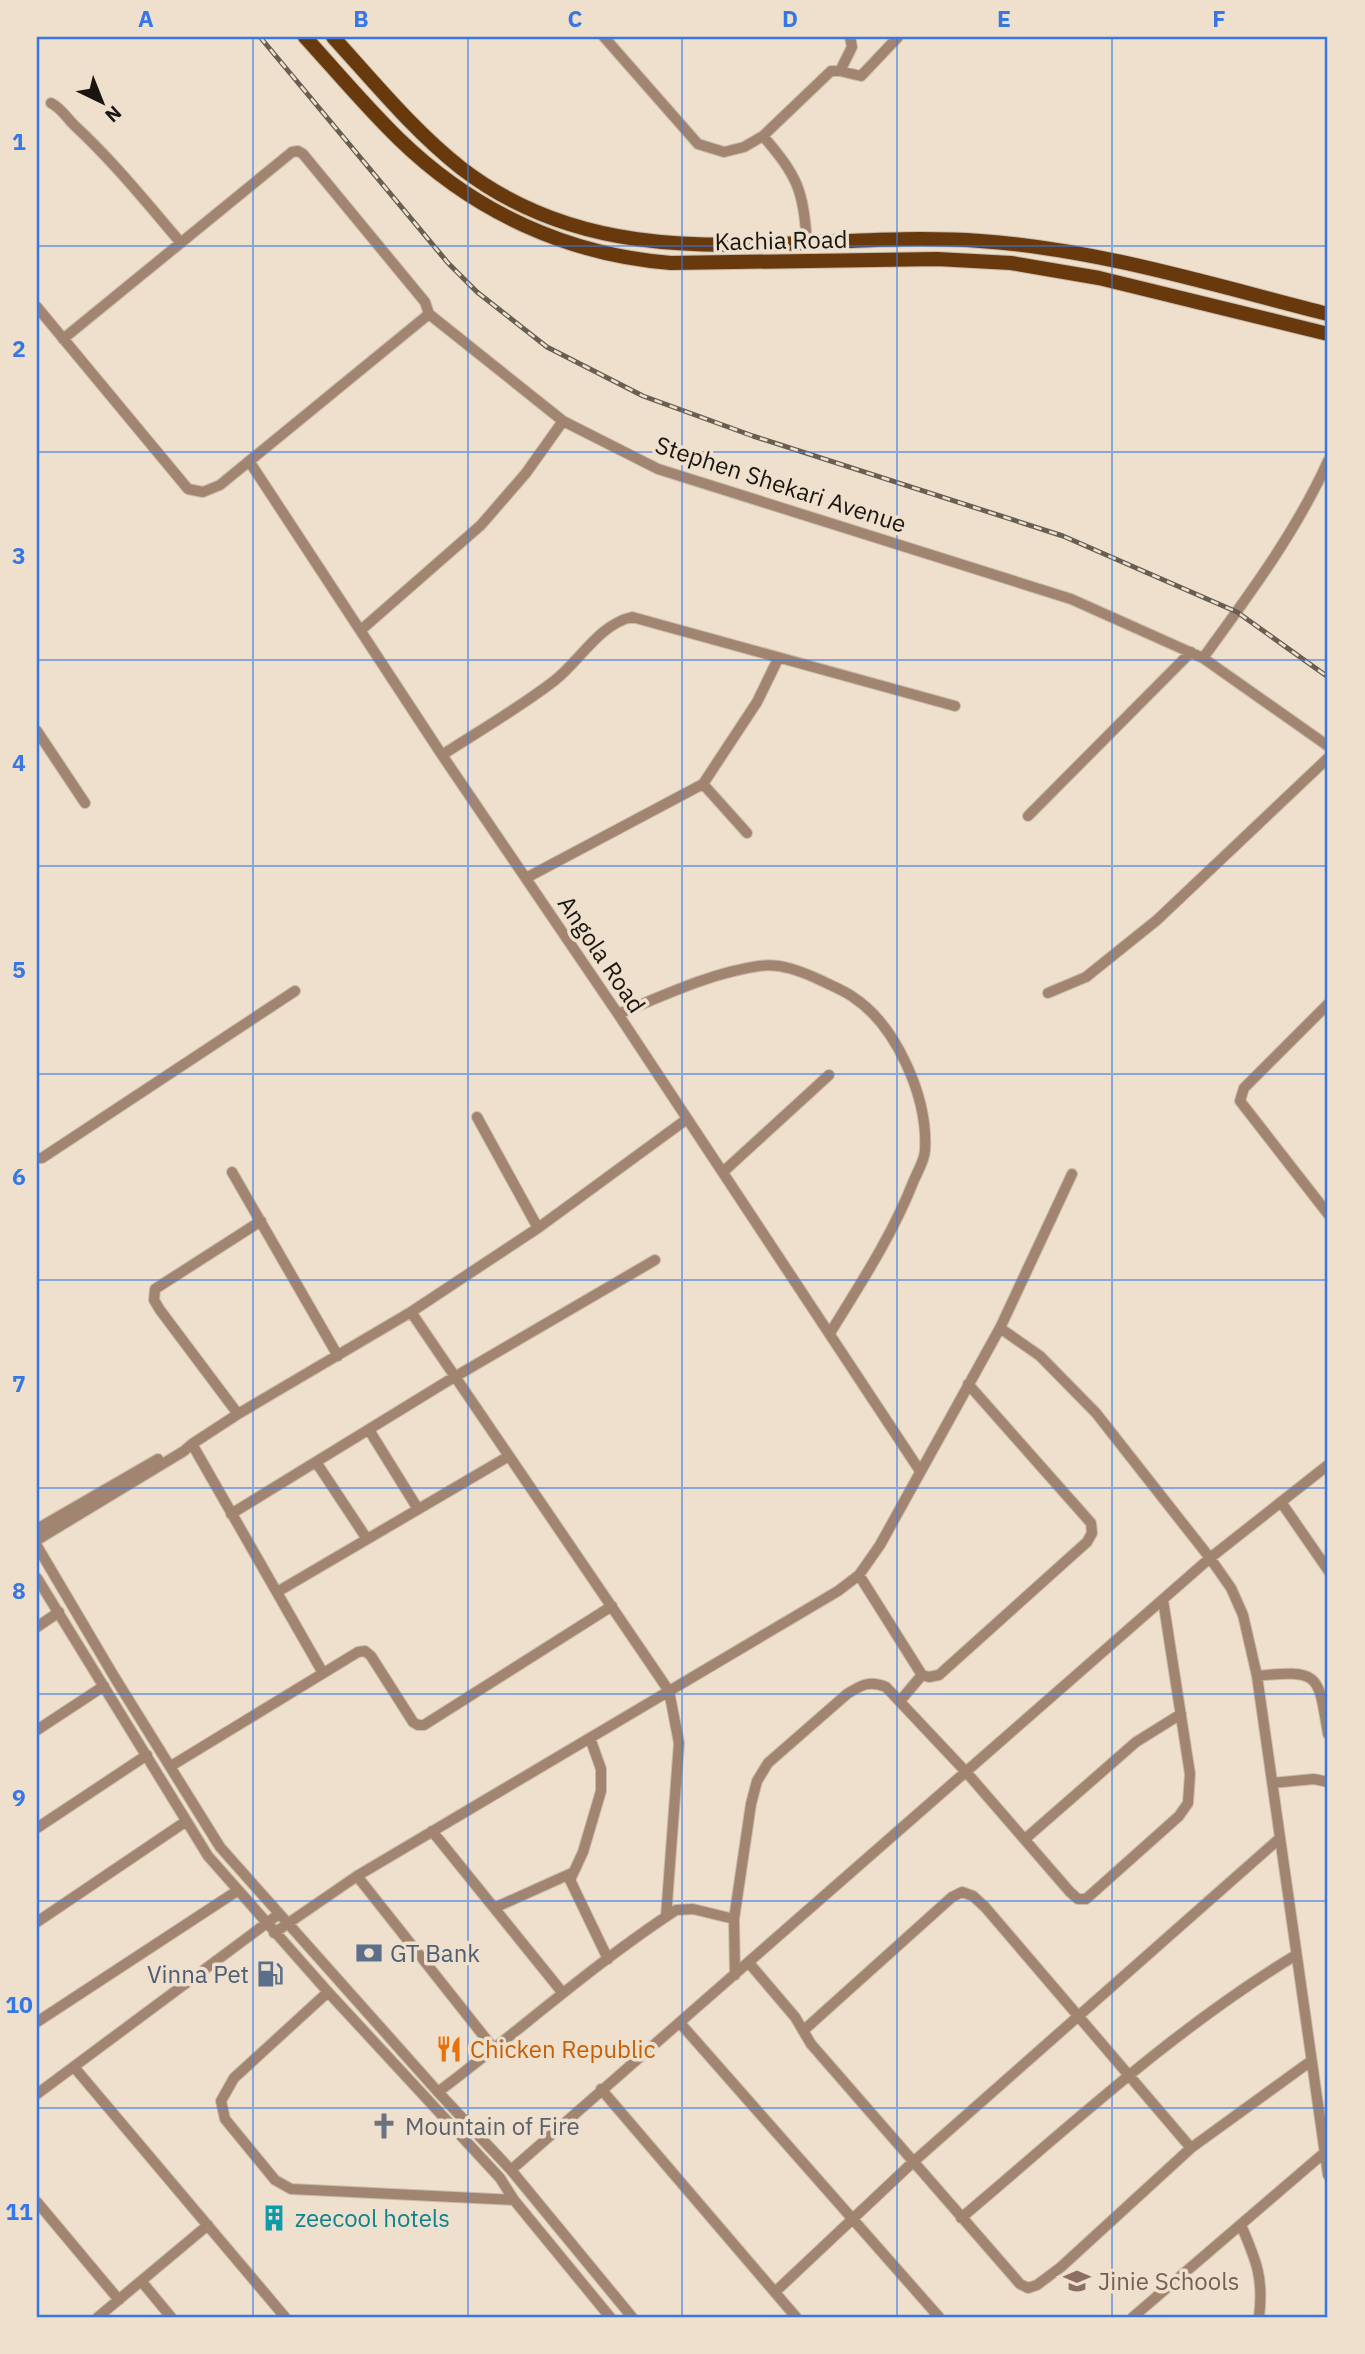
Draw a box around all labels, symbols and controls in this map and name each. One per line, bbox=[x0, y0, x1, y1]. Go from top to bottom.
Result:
text: A bbox=[138, 3, 154, 33]
text: B bbox=[353, 3, 369, 33]
text: C bbox=[568, 3, 583, 33]
text: D bbox=[782, 3, 798, 33]
text: E bbox=[997, 3, 1011, 33]
text: F bbox=[1212, 3, 1226, 33]
north arrow bbox=[66, 66, 136, 136]
text: N bbox=[100, 101, 127, 128]
text: 1 bbox=[12, 126, 26, 156]
street label: Kachia Road bbox=[714, 223, 848, 257]
text: 2 bbox=[12, 333, 26, 363]
street label: Stephen Shekari Avenue bbox=[651, 428, 911, 540]
text: 3 bbox=[12, 540, 26, 570]
text: 4 bbox=[12, 747, 26, 777]
street label: Angola Road bbox=[551, 889, 653, 1019]
text: 5 bbox=[12, 954, 26, 984]
text: 6 bbox=[12, 1161, 26, 1191]
text: 7 bbox=[12, 1368, 26, 1398]
text: 8 bbox=[12, 1575, 26, 1605]
text: 9 bbox=[12, 1782, 26, 1812]
place label: GT Bank bbox=[390, 1937, 480, 1969]
bank icon: GT Bank bbox=[354, 1938, 384, 1968]
place label: Vinna Pet bbox=[147, 1958, 249, 1990]
fuel station icon: Vinna Pet bbox=[255, 1959, 285, 1989]
text: 10 bbox=[5, 1989, 33, 2019]
place label: Chicken Republic bbox=[470, 2033, 656, 2065]
restaurant icon: Chicken Republic bbox=[434, 2034, 464, 2064]
place label: Mountain of Fire bbox=[405, 2110, 580, 2142]
church icon: Mountain of Fire bbox=[369, 2111, 399, 2141]
text: 11 bbox=[5, 2196, 33, 2226]
place label: zeecool hotels bbox=[295, 2202, 450, 2234]
building icon: zeecool hotels bbox=[259, 2203, 289, 2233]
place label: Jinie Schools bbox=[1098, 2265, 1239, 2297]
school or university icon: Jinie Schools bbox=[1062, 2266, 1092, 2296]

